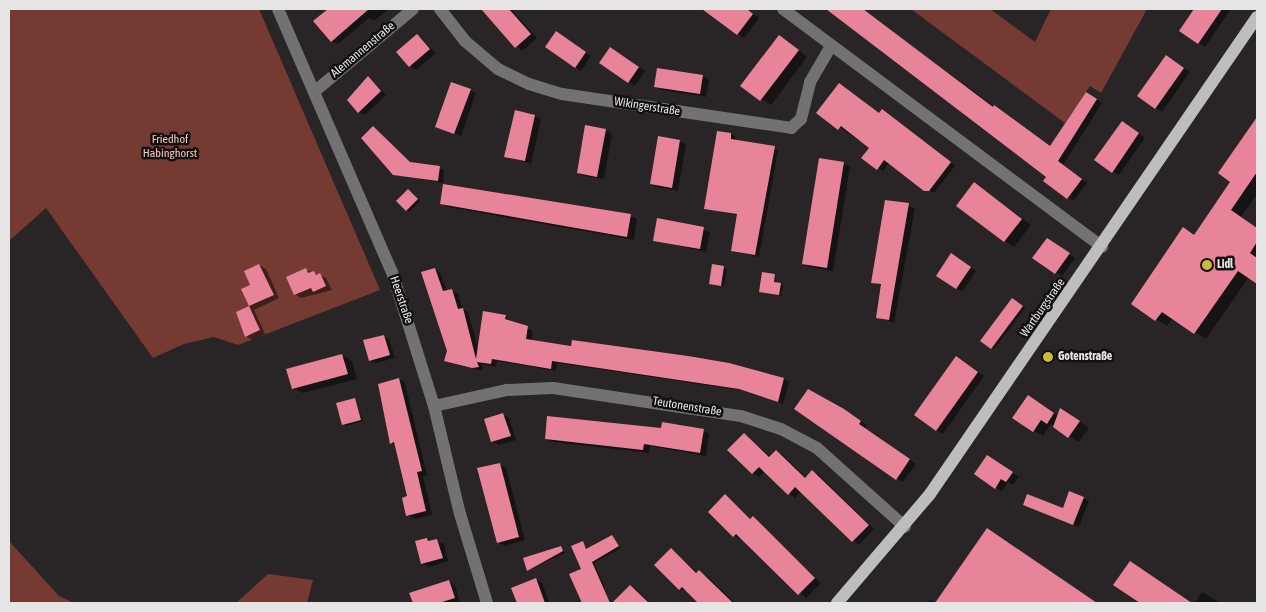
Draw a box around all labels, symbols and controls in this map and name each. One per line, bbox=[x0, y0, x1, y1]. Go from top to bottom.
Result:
street label: Alemannenstraße bbox=[328, 19, 398, 81]
street label: Wikingerstraße bbox=[613, 95, 681, 119]
park label: Friedhof Habinghorst bbox=[143, 133, 197, 161]
place label: Lidl bbox=[1217, 258, 1233, 272]
marker: Lidl bbox=[1201, 259, 1213, 271]
street label: Heerstraße bbox=[386, 274, 416, 326]
street label: Wartburgstraße bbox=[1018, 276, 1068, 340]
place label: Gotenstraße bbox=[1058, 350, 1112, 364]
marker: Gotenstraße bbox=[1042, 351, 1054, 363]
street label: Teutonenstraße bbox=[652, 394, 722, 420]

